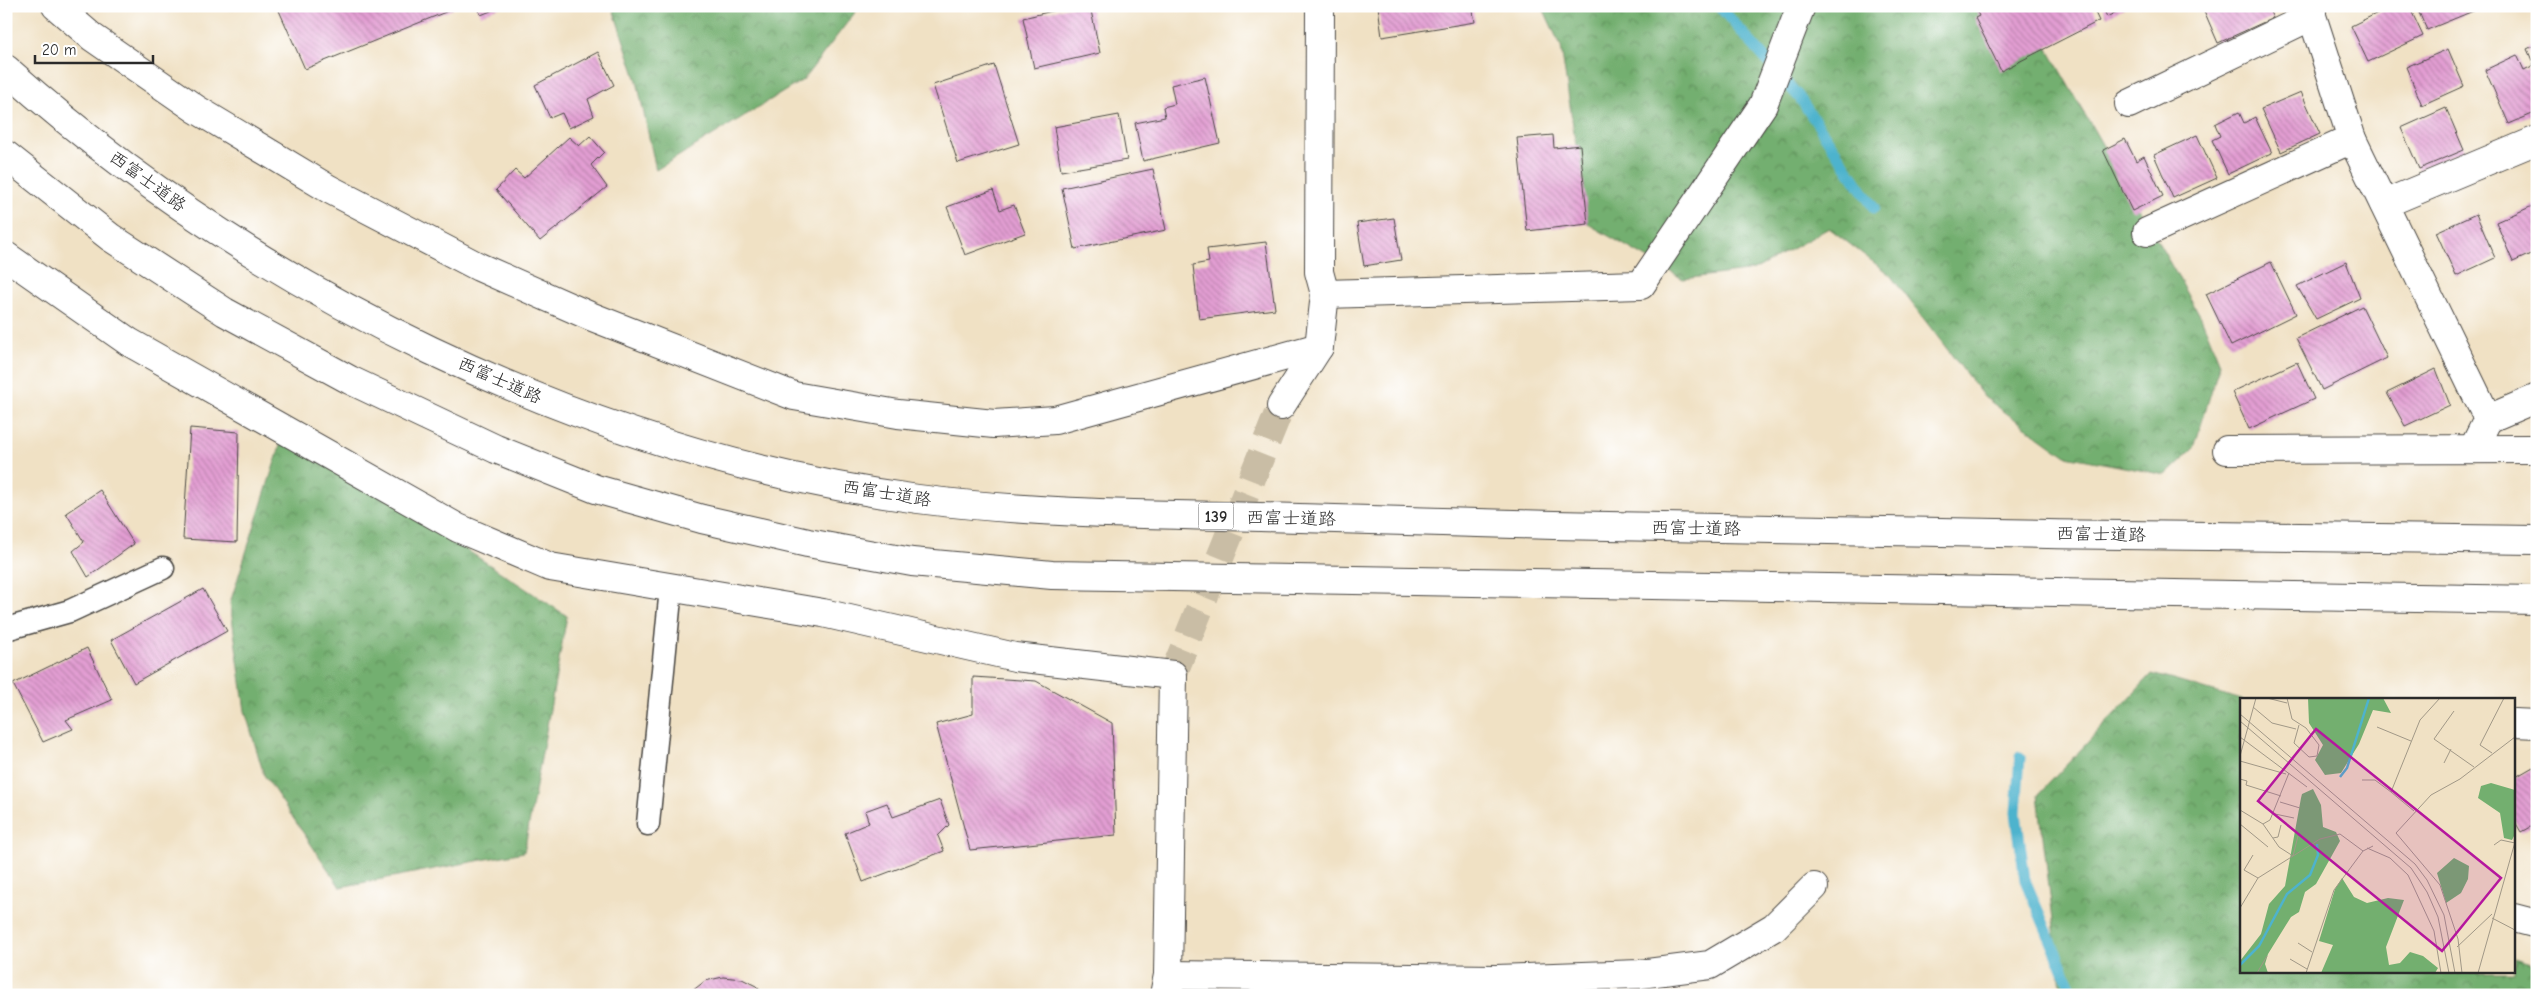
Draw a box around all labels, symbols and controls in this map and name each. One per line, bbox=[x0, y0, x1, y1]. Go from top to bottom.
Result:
scale bar bbox=[35, 32, 152, 64]
text: 20 m bbox=[42, 41, 76, 59]
street label: 西富士道路 bbox=[105, 146, 190, 216]
street label: 西富士道路 bbox=[454, 353, 545, 408]
street label: 西富士道路 bbox=[841, 476, 933, 511]
road number: 139 bbox=[1198, 502, 1234, 530]
street label: 西富士道路 bbox=[1246, 507, 1336, 530]
street label: 西富士道路 bbox=[1651, 517, 1741, 540]
street label: 西富士道路 bbox=[2056, 523, 2146, 546]
inset map bbox=[2240, 698, 2516, 974]

